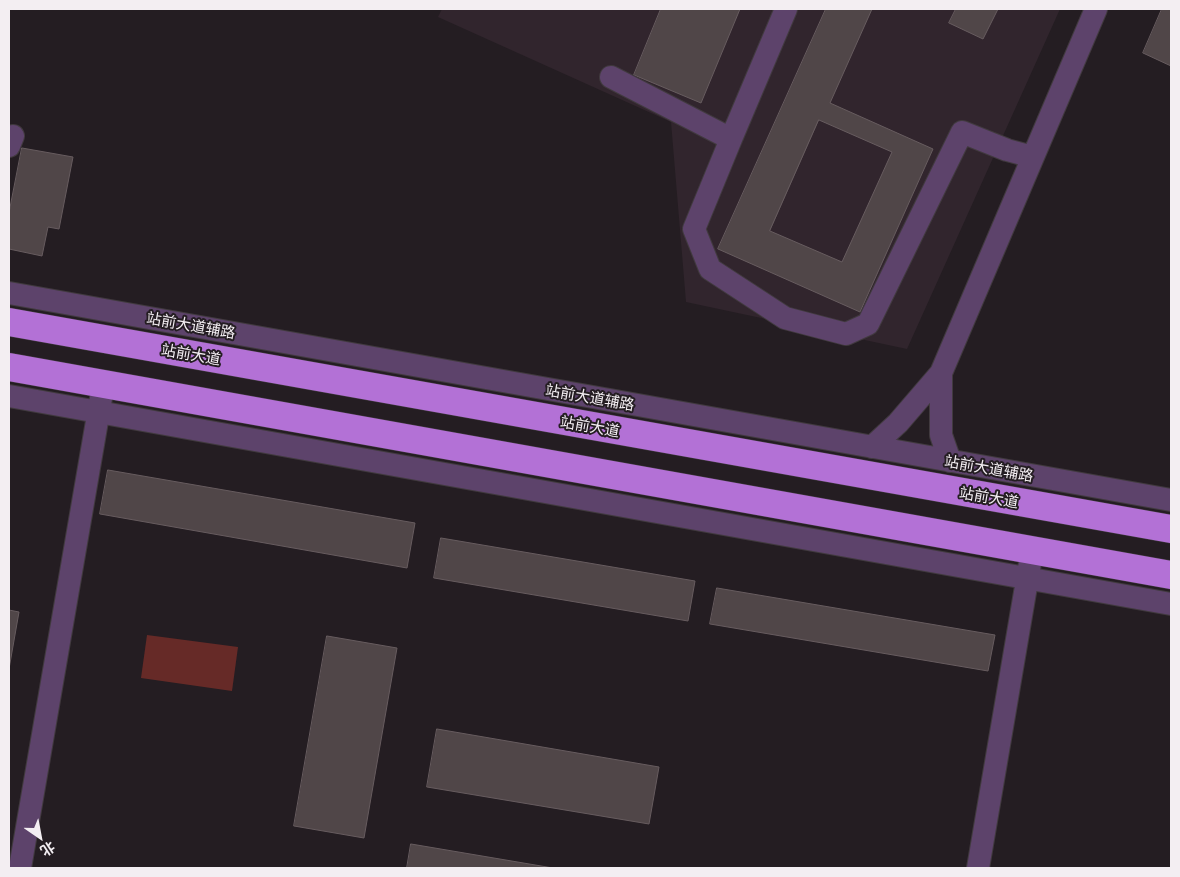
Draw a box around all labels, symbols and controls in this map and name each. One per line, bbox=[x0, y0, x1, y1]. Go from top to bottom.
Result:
street label: 站前大道辅路 bbox=[145, 308, 237, 342]
street label: 站前大道 bbox=[160, 340, 222, 368]
street label: 站前大道辅路 bbox=[544, 380, 636, 414]
street label: 站前大道 bbox=[559, 412, 621, 440]
street label: 站前大道辅路 bbox=[943, 451, 1035, 485]
street label: 站前大道 bbox=[958, 483, 1020, 511]
north arrow bbox=[15, 812, 65, 862]
text: 北 bbox=[37, 837, 59, 862]

